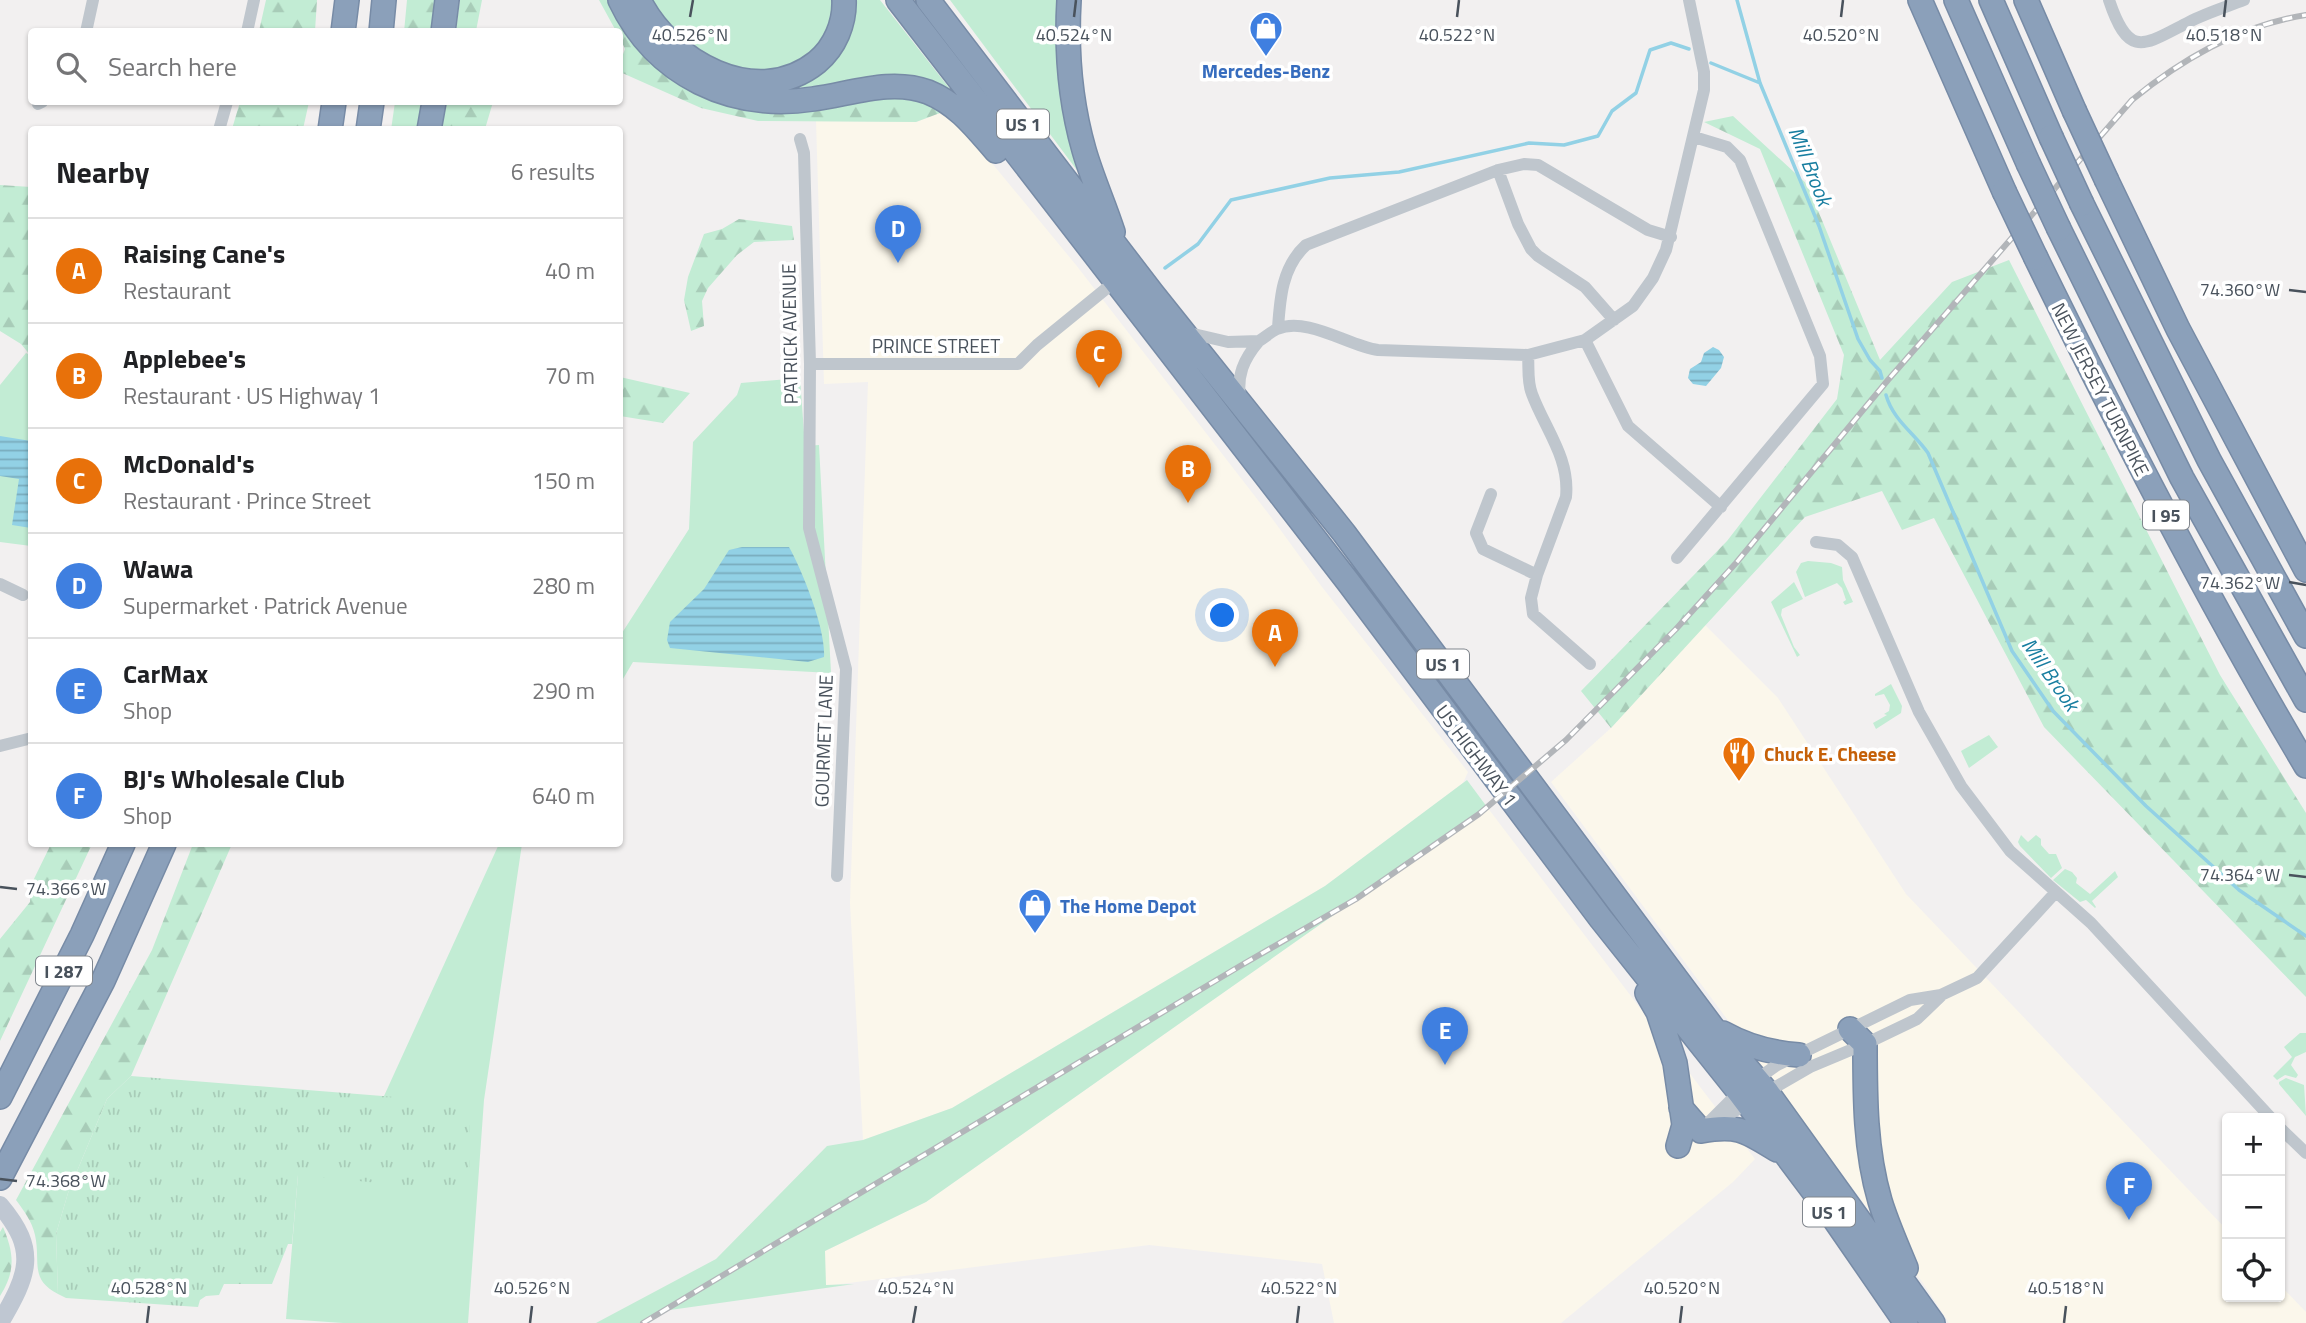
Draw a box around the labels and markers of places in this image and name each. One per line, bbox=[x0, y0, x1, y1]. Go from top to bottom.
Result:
shop icon: Mercedes-Benz bbox=[1247, 9, 1285, 58]
place label: Mercedes-Benz bbox=[1202, 56, 1330, 85]
pin: D bbox=[875, 205, 921, 263]
pin: C bbox=[1076, 330, 1122, 388]
pin: B bbox=[1165, 445, 1211, 503]
pin: A bbox=[1252, 609, 1298, 667]
restaurant icon: Chuck E. Cheese bbox=[1720, 734, 1758, 783]
place label: Chuck E. Cheese bbox=[1764, 739, 1897, 768]
shop icon: The Home Depot bbox=[1016, 886, 1054, 935]
place label: The Home Depot bbox=[1060, 891, 1196, 920]
pin: E bbox=[1422, 1007, 1468, 1065]
pin: F bbox=[2106, 1162, 2152, 1220]

